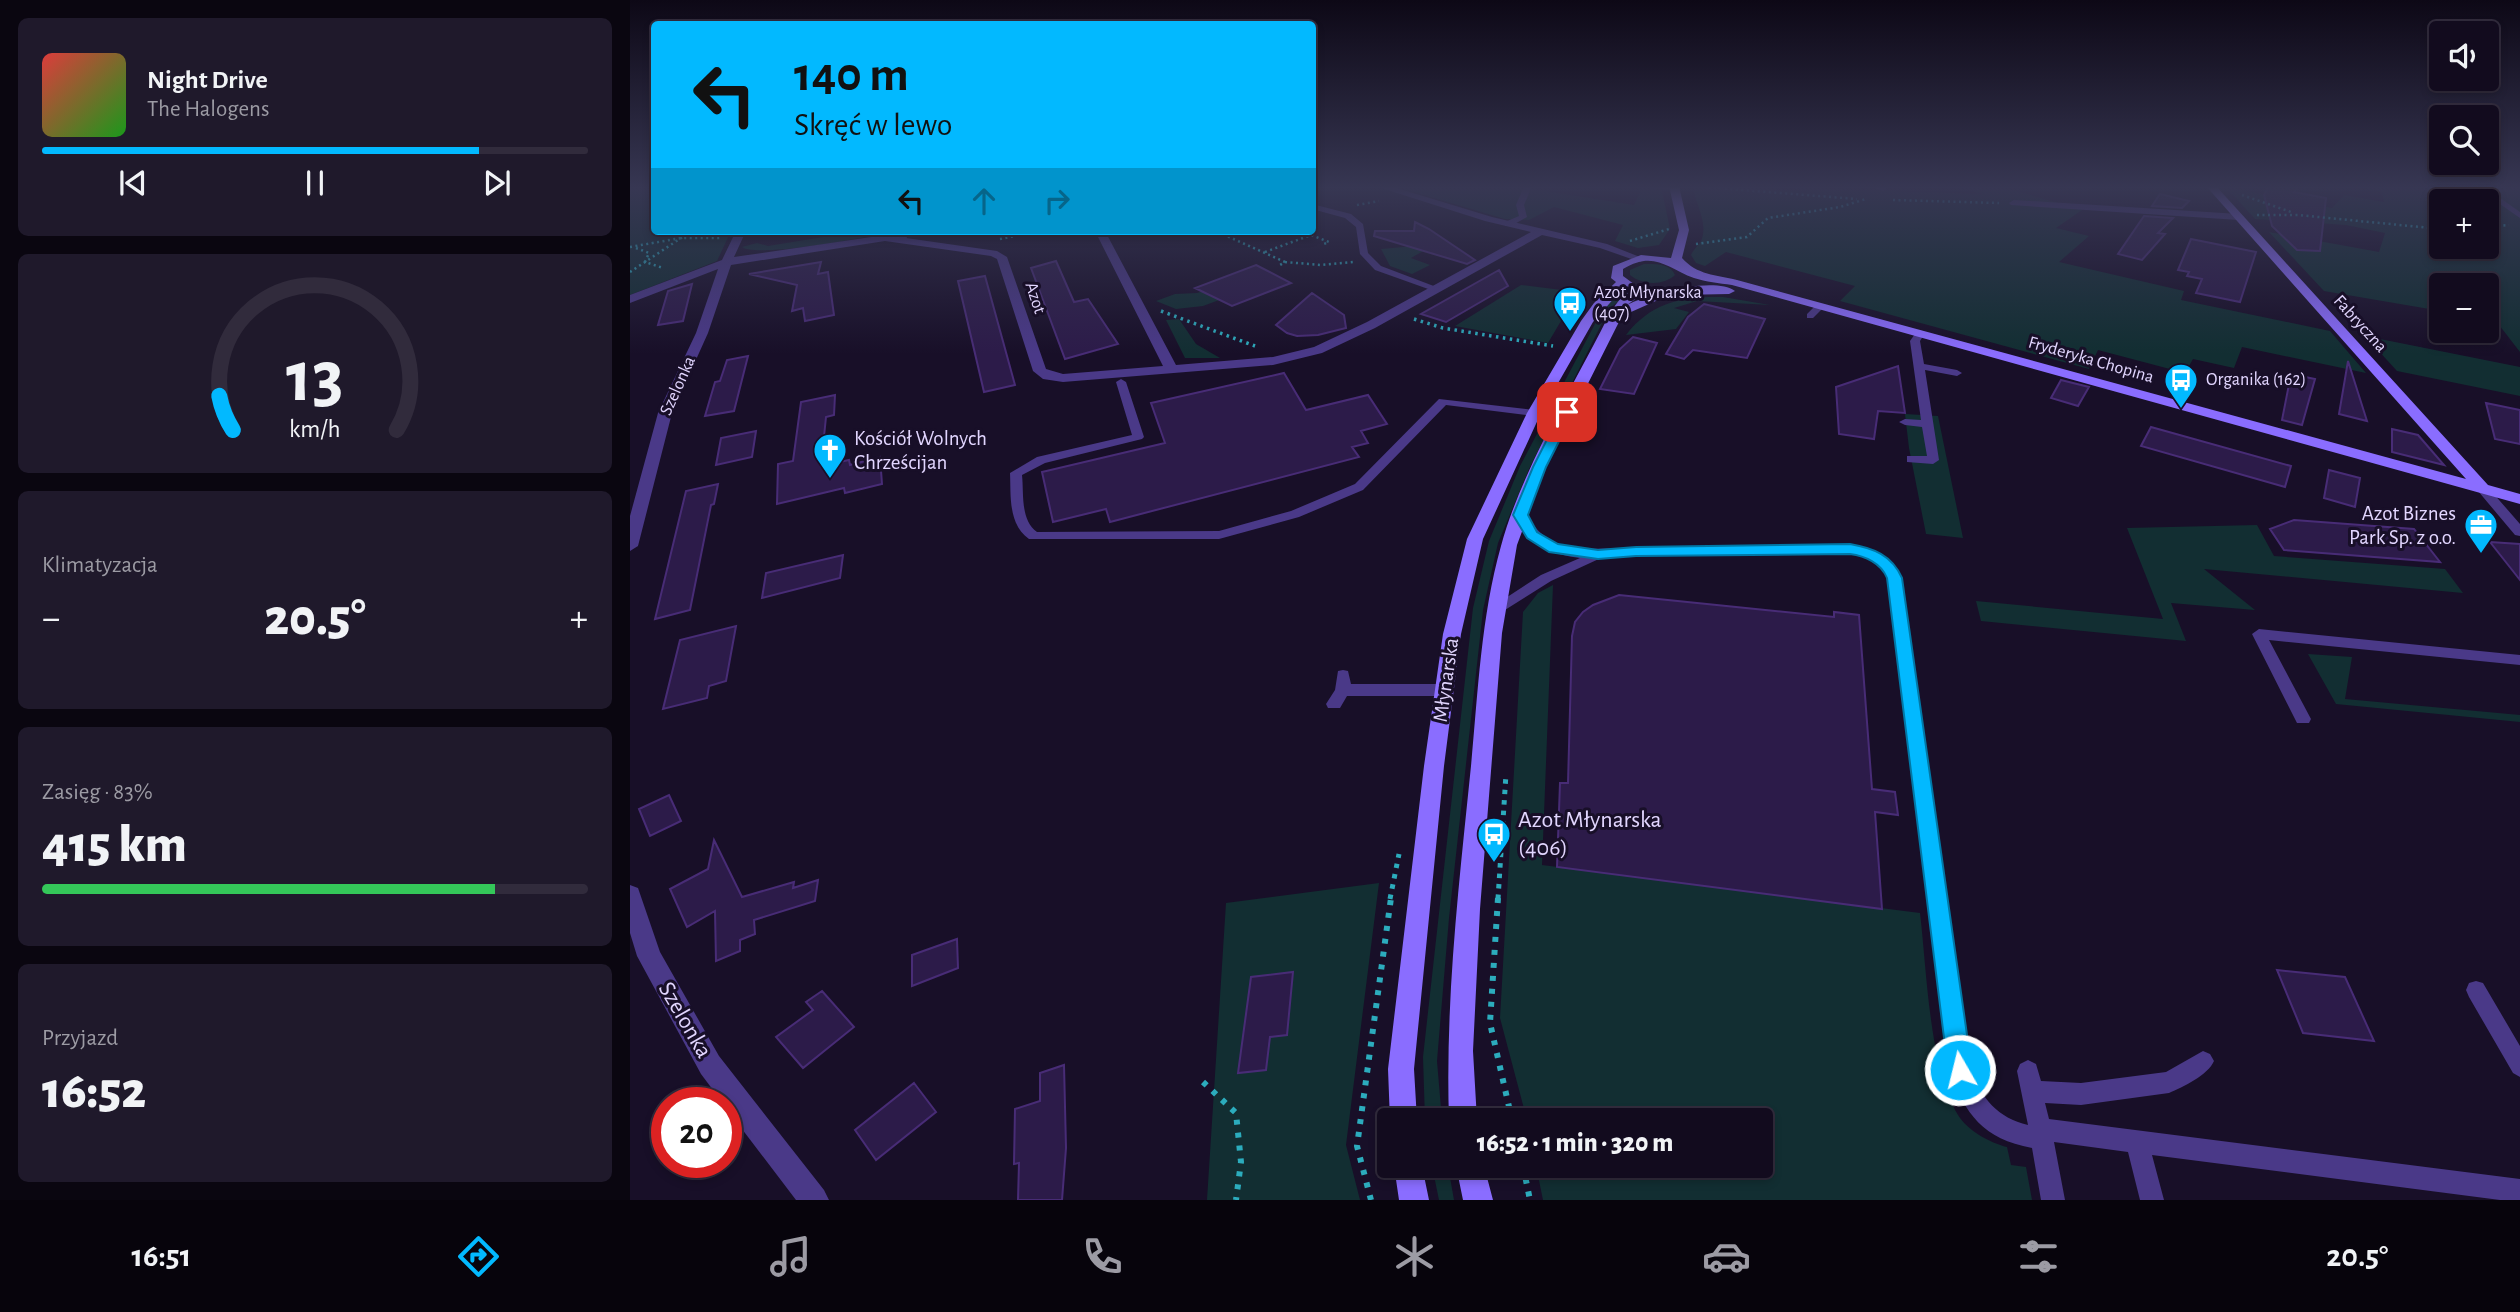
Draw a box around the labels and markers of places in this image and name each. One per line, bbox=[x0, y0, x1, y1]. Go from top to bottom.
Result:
bus stop icon: Azot Młynarska (407) bbox=[1551, 284, 1589, 333]
place label: Azot Młynarska (407) bbox=[1594, 284, 1702, 323]
bus stop icon: Organika (162) bbox=[2162, 361, 2200, 410]
place label: Organika (162) bbox=[2206, 371, 2306, 389]
pin bbox=[1537, 382, 1597, 442]
place label: Kościół Wolnych Chrześcijan bbox=[854, 428, 987, 473]
church icon: Kościół Wolnych Chrześcijan bbox=[811, 431, 849, 480]
place label: Azot Biznes Park Sp. z o.o. bbox=[2349, 503, 2456, 548]
office icon: Azot Biznes Park Sp. z o.o. bbox=[2462, 506, 2500, 555]
place label: Azot Młynarska (406) bbox=[1518, 808, 1662, 860]
bus stop icon: Azot Młynarska (406) bbox=[1475, 815, 1513, 864]

